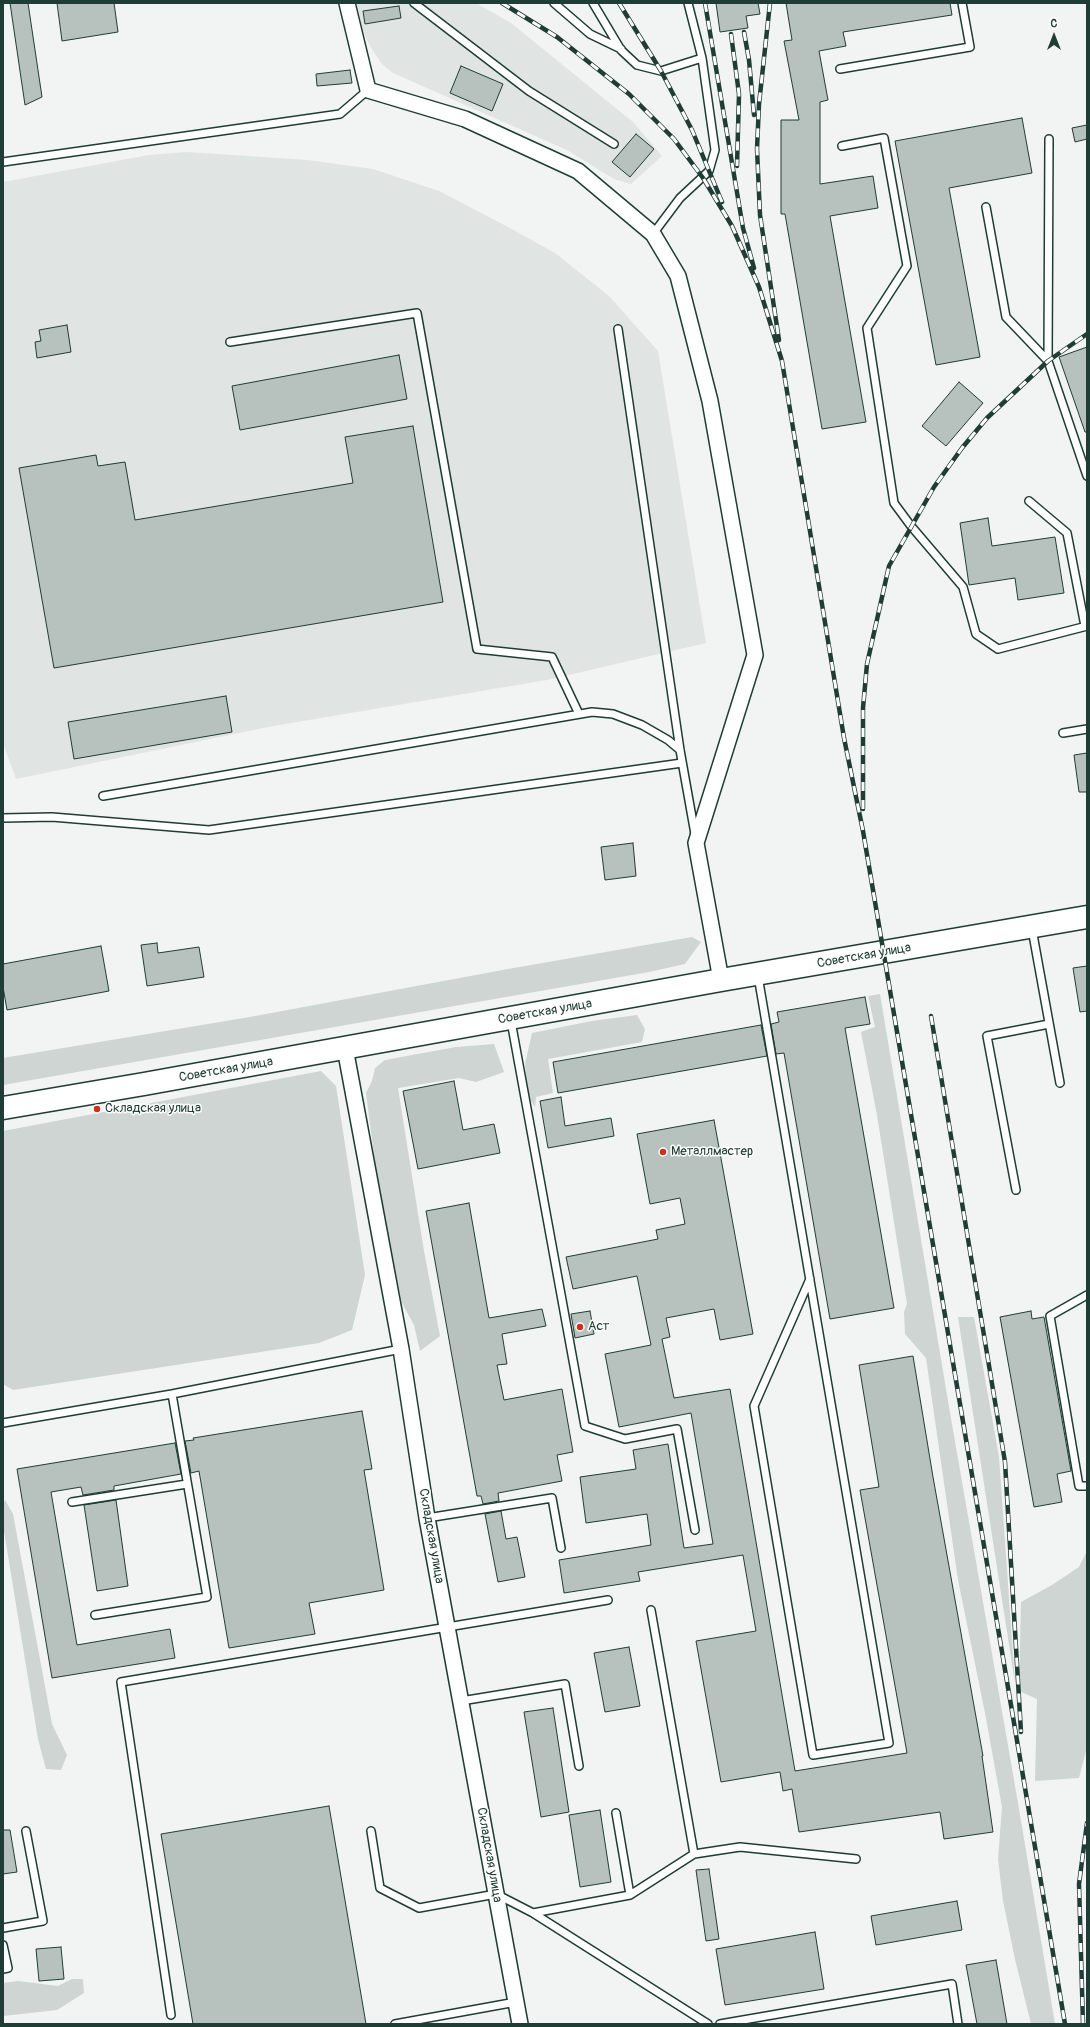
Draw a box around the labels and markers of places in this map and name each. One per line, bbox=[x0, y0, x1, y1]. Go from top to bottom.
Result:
place label: Складская улица bbox=[105, 1101, 201, 1117]
marker: Складская улица bbox=[92, 1104, 102, 1114]
place label: Металлмастер bbox=[671, 1144, 753, 1160]
marker: Металлмастер bbox=[658, 1147, 668, 1157]
place label: Аст bbox=[588, 1319, 609, 1335]
marker: Аст bbox=[575, 1322, 585, 1332]

